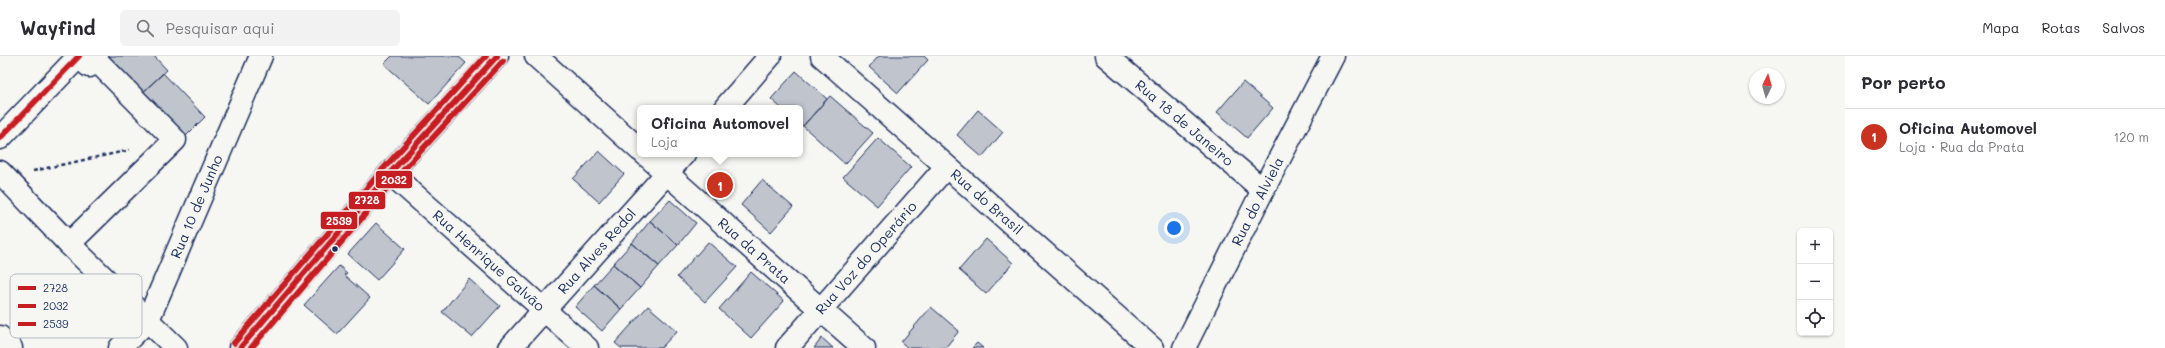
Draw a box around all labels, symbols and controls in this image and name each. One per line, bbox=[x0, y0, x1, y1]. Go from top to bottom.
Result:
search box bbox=[120, 10, 400, 46]
text: Wayfind bbox=[20, 15, 96, 40]
icon: search bbox=[134, 17, 156, 39]
text: Pesquisar aqui bbox=[166, 18, 275, 38]
text: Mapa bbox=[1982, 18, 2019, 37]
text: Rotas bbox=[2041, 18, 2080, 37]
text: Salvos bbox=[2102, 18, 2145, 37]
north arrow bbox=[1749, 68, 1785, 104]
text: Por perto bbox=[1861, 71, 1945, 93]
street label: Rua 18 de Janeiro bbox=[1131, 75, 1238, 170]
popup bbox=[637, 105, 803, 157]
text: Oficina Automovel bbox=[651, 113, 789, 133]
text: Oficina Automovel bbox=[1899, 118, 2037, 138]
text: 1 bbox=[1871, 128, 1877, 145]
text: 120 m bbox=[2113, 128, 2149, 145]
text: Loja bbox=[651, 133, 678, 150]
text: Loja · Rua da Prata bbox=[1899, 138, 2025, 155]
street label: Rua 10 de Junho bbox=[166, 152, 227, 261]
street label: Rua do Alviela bbox=[1227, 153, 1288, 249]
street label: Rua do Brasil bbox=[947, 164, 1027, 239]
line badge: 2032 bbox=[375, 170, 413, 189]
pin: 1 bbox=[707, 170, 733, 200]
text: 2032 bbox=[381, 172, 407, 187]
line badge: 2728 bbox=[348, 191, 386, 210]
text: 2728 bbox=[354, 192, 380, 207]
street label: Rua Voz do Operário bbox=[811, 197, 921, 318]
street label: Rua Alves Redol bbox=[553, 204, 640, 298]
street label: Rua Henrique Galvão bbox=[429, 205, 549, 315]
line badge: 2539 bbox=[320, 211, 358, 230]
text: 2539 bbox=[326, 213, 352, 228]
street label: Rua da Prata bbox=[714, 213, 795, 288]
your location bbox=[1164, 218, 1184, 238]
map controls bbox=[1797, 228, 1833, 336]
button: + bbox=[1797, 228, 1833, 264]
unlabelled marker bbox=[330, 244, 340, 254]
button: − bbox=[1797, 264, 1833, 300]
legend bbox=[10, 274, 142, 338]
text: 2728 bbox=[43, 280, 68, 295]
text: 2032 bbox=[43, 298, 69, 313]
button: locate bbox=[1797, 300, 1833, 336]
text: 2539 bbox=[43, 316, 69, 331]

